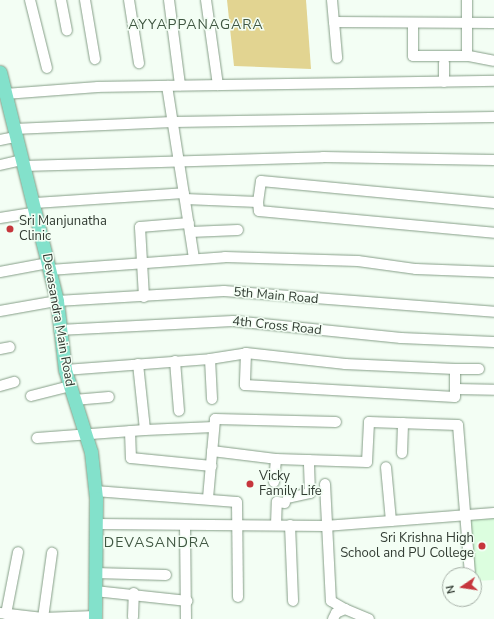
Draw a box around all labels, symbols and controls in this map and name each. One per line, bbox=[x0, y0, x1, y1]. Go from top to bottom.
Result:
district label: AYYAPPANAGARA bbox=[128, 17, 264, 33]
place label: Sri Manjunatha Clinic bbox=[19, 214, 107, 245]
marker: Sri Manjunatha Clinic bbox=[4, 223, 16, 235]
street label: Devasandra Main Road bbox=[39, 252, 77, 388]
street label: 5th Main Road bbox=[233, 285, 319, 307]
street label: 4th Cross Road bbox=[232, 314, 322, 338]
place label: Vicky Family Life bbox=[259, 469, 322, 500]
marker: Vicky Family Life bbox=[244, 478, 256, 490]
place label: Sri Krishna High School and PU College bbox=[340, 531, 474, 562]
district label: DEVASANDRA bbox=[104, 535, 210, 551]
marker: Sri Krishna High School and PU College bbox=[477, 541, 487, 551]
north arrow bbox=[442, 567, 482, 607]
text: N bbox=[443, 584, 459, 595]

